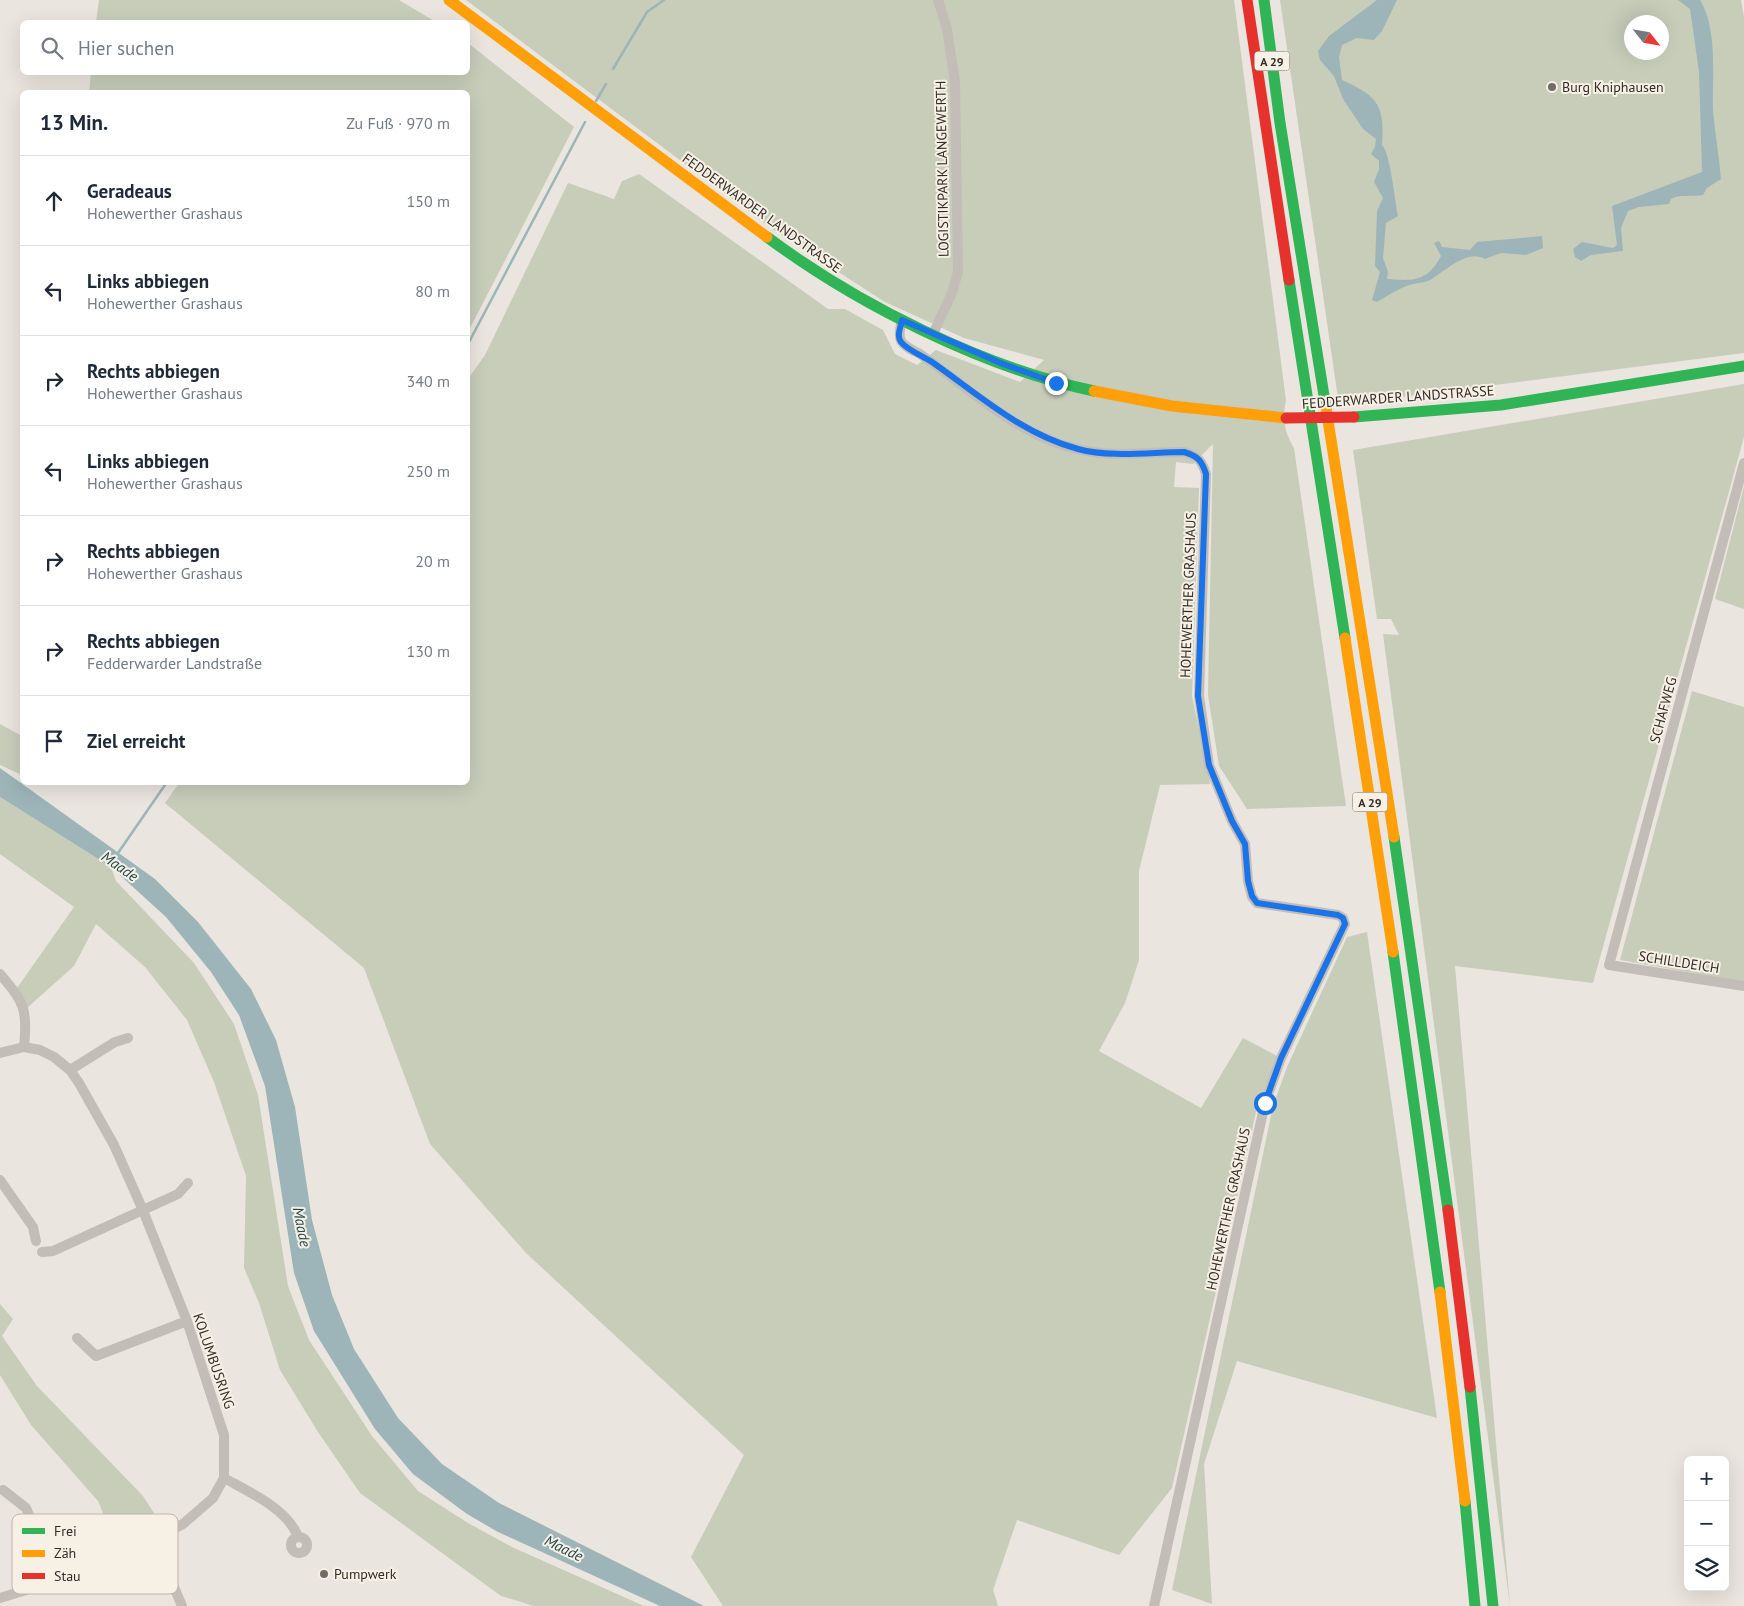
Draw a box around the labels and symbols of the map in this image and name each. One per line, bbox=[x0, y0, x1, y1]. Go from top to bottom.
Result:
north arrow bbox=[1624, 15, 1669, 60]
road number: A 29 bbox=[1254, 51, 1290, 70]
place label: Burg Kniphausen bbox=[1562, 78, 1664, 96]
street label: LOGISTIKPARK LANGEWERTH bbox=[931, 81, 953, 257]
marker: Burg Kniphausen bbox=[1546, 81, 1558, 93]
street label: FEDDERWARDER LANDSTRASSE bbox=[679, 149, 845, 277]
route end bbox=[1045, 372, 1068, 395]
street label: FEDDERWARDER LANDSTRASSE bbox=[1301, 381, 1495, 413]
street label: HOHEWERTHER GRASHAUS bbox=[1176, 512, 1200, 678]
street label: SCHAFWEG bbox=[1646, 675, 1680, 745]
road number: A 29 bbox=[1352, 792, 1388, 812]
water label: Maade bbox=[98, 847, 142, 885]
street label: SCHILLDEICH bbox=[1637, 947, 1721, 977]
route start bbox=[1254, 1092, 1277, 1115]
street label: HOHEWERTHER GRASHAUS bbox=[1202, 1126, 1254, 1292]
water label: Maade bbox=[289, 1205, 315, 1249]
street label: KOLUMBUSRING bbox=[189, 1311, 239, 1411]
legend bbox=[12, 1514, 178, 1594]
text: Frei bbox=[54, 1522, 77, 1540]
water label: Maade bbox=[542, 1531, 586, 1565]
text: Zäh bbox=[54, 1544, 76, 1562]
place label: Pumpwerk bbox=[334, 1565, 397, 1583]
text: Stau bbox=[54, 1567, 81, 1585]
marker: Pumpwerk bbox=[318, 1568, 330, 1580]

